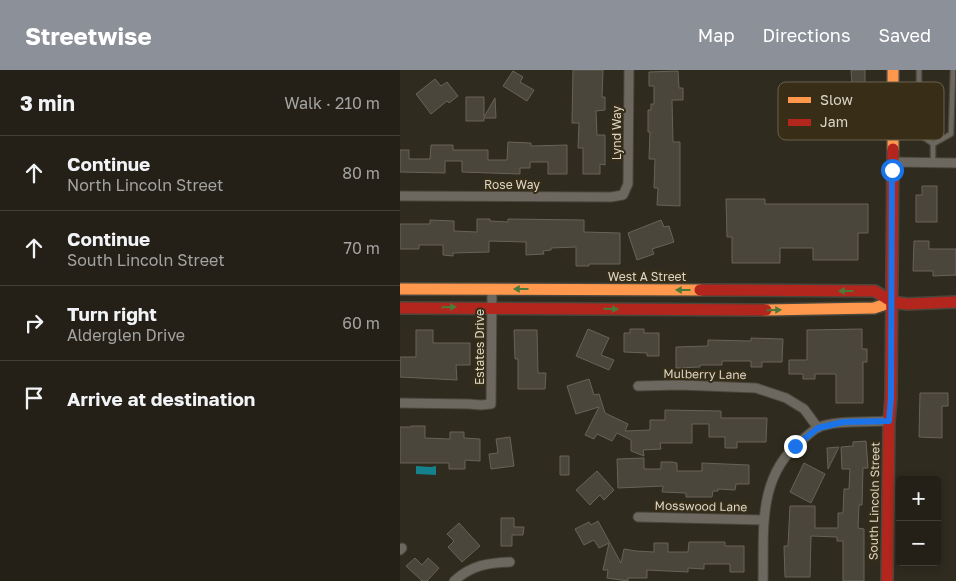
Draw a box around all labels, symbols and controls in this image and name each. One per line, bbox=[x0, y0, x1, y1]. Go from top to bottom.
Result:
text: Streetwise bbox=[25, 21, 152, 50]
text: Map bbox=[698, 24, 734, 46]
text: Directions bbox=[762, 24, 850, 46]
text: Saved bbox=[878, 24, 931, 46]
legend bbox=[778, 82, 944, 140]
text: 3 min bbox=[20, 90, 75, 116]
text: Slow bbox=[820, 91, 853, 108]
text: Walk · 210 m bbox=[284, 93, 380, 113]
street label: Lynd Way bbox=[609, 105, 624, 160]
text: Jam bbox=[820, 113, 848, 130]
text: Continue bbox=[67, 152, 150, 175]
icon: ahead bbox=[20, 159, 48, 187]
route start bbox=[881, 159, 904, 182]
text: 80 m bbox=[342, 163, 380, 183]
text: North Lincoln Street bbox=[67, 175, 223, 195]
street label: Rose Way bbox=[484, 177, 540, 192]
text: Continue bbox=[67, 227, 150, 250]
icon: ahead bbox=[20, 234, 48, 262]
text: 70 m bbox=[343, 238, 380, 258]
text: South Lincoln Street bbox=[67, 250, 225, 270]
street label: West A Street bbox=[608, 269, 687, 284]
one-way arrow bbox=[513, 285, 529, 293]
one-way arrow bbox=[675, 286, 691, 294]
one-way arrow bbox=[838, 287, 854, 295]
text: Turn right bbox=[67, 302, 157, 325]
one-way arrow bbox=[441, 303, 457, 311]
one-way arrow bbox=[603, 305, 619, 313]
one-way arrow bbox=[766, 306, 782, 314]
icon: right bbox=[20, 309, 48, 337]
street label: Estates Drive bbox=[472, 309, 487, 385]
text: 60 m bbox=[342, 313, 380, 333]
text: Alderglen Drive bbox=[67, 325, 185, 345]
street label: Mulberry Lane bbox=[663, 366, 747, 382]
icon: arrive bbox=[20, 384, 48, 412]
text: Arrive at destination bbox=[67, 387, 255, 410]
route end bbox=[784, 435, 807, 458]
street label: South Lincoln Street bbox=[865, 442, 883, 560]
map controls bbox=[896, 476, 941, 566]
button: + bbox=[896, 476, 941, 521]
street label: Mosswood Lane bbox=[655, 498, 748, 514]
button: − bbox=[896, 521, 941, 566]

